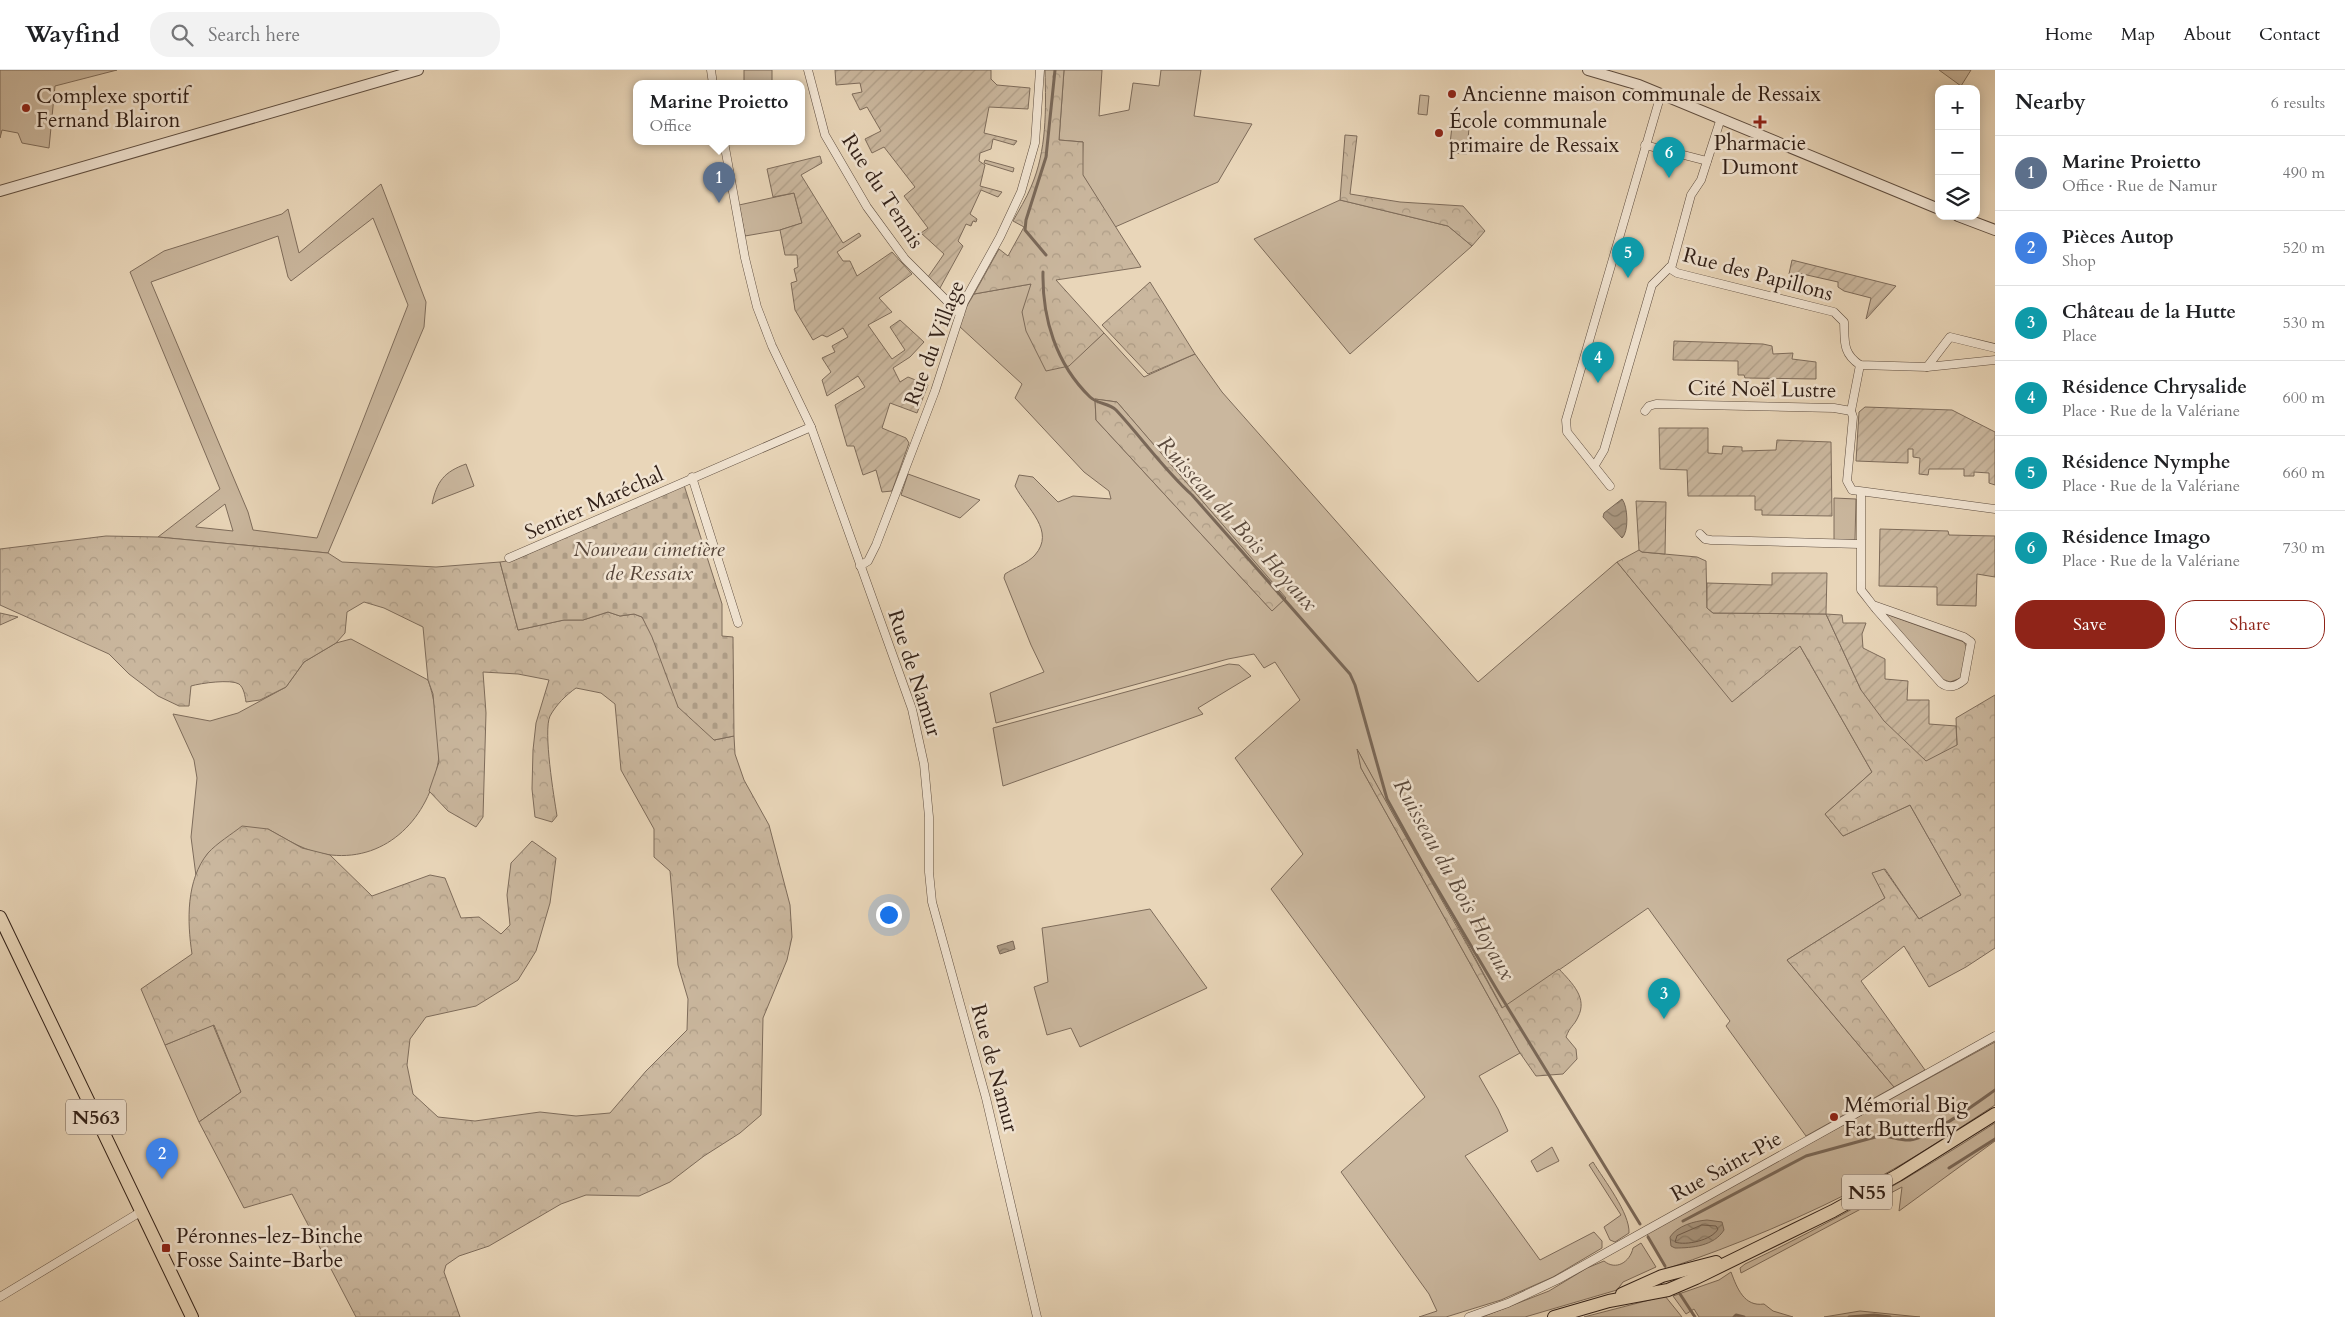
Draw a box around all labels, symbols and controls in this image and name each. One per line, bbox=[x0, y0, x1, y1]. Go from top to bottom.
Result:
search box bbox=[150, 12, 500, 57]
text: Wayfind bbox=[25, 18, 120, 51]
icon: search bbox=[168, 21, 196, 49]
text: Search here bbox=[208, 22, 300, 48]
text: Home bbox=[2045, 22, 2093, 47]
text: Map bbox=[2121, 22, 2155, 47]
text: About bbox=[2183, 22, 2231, 47]
text: Contact bbox=[2259, 22, 2320, 47]
popup bbox=[633, 80, 805, 145]
place label: Ancienne maison communale de Ressaix bbox=[1462, 80, 1822, 109]
place label: Complexe sportif Fernand Blairon bbox=[36, 82, 193, 135]
map controls bbox=[1935, 85, 1980, 220]
button: + bbox=[1935, 85, 1980, 130]
marker: Ancienne maison communale de Ressaix bbox=[1446, 88, 1458, 100]
text: Nearby bbox=[2015, 88, 2086, 117]
text: Marine Proietto bbox=[650, 89, 788, 115]
text: 6 results bbox=[2271, 92, 2325, 114]
marker: Complexe sportif Fernand Blairon bbox=[20, 102, 32, 114]
place label: École communale primaire de Ressaix bbox=[1449, 107, 1620, 160]
text: Office bbox=[650, 115, 692, 137]
marker: Pharmacie Dumont bbox=[1754, 116, 1766, 128]
marker: École communale primaire de Ressaix bbox=[1433, 127, 1445, 139]
street label: Rue du Tennis bbox=[835, 128, 931, 254]
place label: Pharmacie Dumont bbox=[1714, 129, 1806, 182]
button: − bbox=[1935, 130, 1980, 175]
pin: 6 bbox=[1653, 137, 1685, 178]
text: Marine Proietto bbox=[2062, 149, 2201, 175]
pin: 1 bbox=[703, 162, 735, 203]
text: 1 bbox=[2027, 162, 2035, 184]
text: 490 m bbox=[2283, 162, 2325, 184]
button: layers bbox=[1935, 175, 1980, 220]
text: Office · Rue de Namur bbox=[2062, 175, 2217, 197]
text: Pièces Autop bbox=[2062, 224, 2174, 250]
pin: 5 bbox=[1612, 237, 1644, 278]
text: 2 bbox=[2027, 237, 2035, 259]
text: 520 m bbox=[2283, 237, 2325, 259]
street label: Rue des Papillons bbox=[1680, 241, 1836, 308]
text: Shop bbox=[2062, 250, 2096, 272]
street label: Rue du Village bbox=[897, 276, 972, 410]
text: Château de la Hutte bbox=[2062, 299, 2236, 325]
text: 3 bbox=[2027, 312, 2035, 334]
text: 530 m bbox=[2283, 312, 2325, 334]
text: Place bbox=[2062, 325, 2097, 347]
pin: 4 bbox=[1582, 342, 1614, 383]
street label: Cité Noël Lustre bbox=[1687, 374, 1837, 405]
text: Résidence Chrysalide bbox=[2062, 374, 2247, 400]
text: 4 bbox=[2027, 387, 2035, 409]
text: 600 m bbox=[2283, 387, 2325, 409]
text: Place · Rue de la Valériane bbox=[2062, 400, 2240, 422]
water label: Ruisseau du Bois Hoyaux bbox=[1150, 429, 1324, 618]
text: Résidence Nymphe bbox=[2062, 449, 2230, 475]
street label: Sentier Maréchal bbox=[520, 460, 668, 547]
text: 5 bbox=[2027, 462, 2035, 484]
text: 660 m bbox=[2283, 462, 2325, 484]
text: Place · Rue de la Valériane bbox=[2062, 475, 2240, 497]
text: Résidence Imago bbox=[2062, 524, 2210, 550]
park label: Nouveau cimetière de Ressaix bbox=[573, 535, 726, 588]
text: 6 bbox=[2027, 537, 2035, 559]
text: 730 m bbox=[2283, 537, 2325, 559]
text: Place · Rue de la Valériane bbox=[2062, 550, 2240, 572]
button: Save bbox=[2015, 600, 2165, 649]
button: Share bbox=[2175, 600, 2325, 649]
street label: Rue de Namur bbox=[880, 606, 949, 741]
water label: Ruisseau du Bois Hoyaux bbox=[1386, 773, 1522, 986]
your location bbox=[876, 902, 902, 928]
pin: 3 bbox=[1648, 978, 1680, 1019]
street label: Rue de Namur bbox=[963, 1001, 1026, 1136]
place label: Mémorial Big Fat Butterfly bbox=[1844, 1091, 1968, 1144]
road number: N563 bbox=[66, 1100, 126, 1134]
marker: Mémorial Big Fat Butterfly bbox=[1828, 1111, 1840, 1123]
street label: Rue Saint-Pie bbox=[1666, 1124, 1787, 1209]
pin: 2 bbox=[146, 1138, 178, 1179]
road number: N55 bbox=[1842, 1174, 1892, 1210]
place label: Péronnes-lez-Binche Fosse Sainte-Barbe bbox=[176, 1222, 363, 1275]
marker: Péronnes-lez-Binche Fosse Sainte-Barbe bbox=[160, 1242, 172, 1254]

